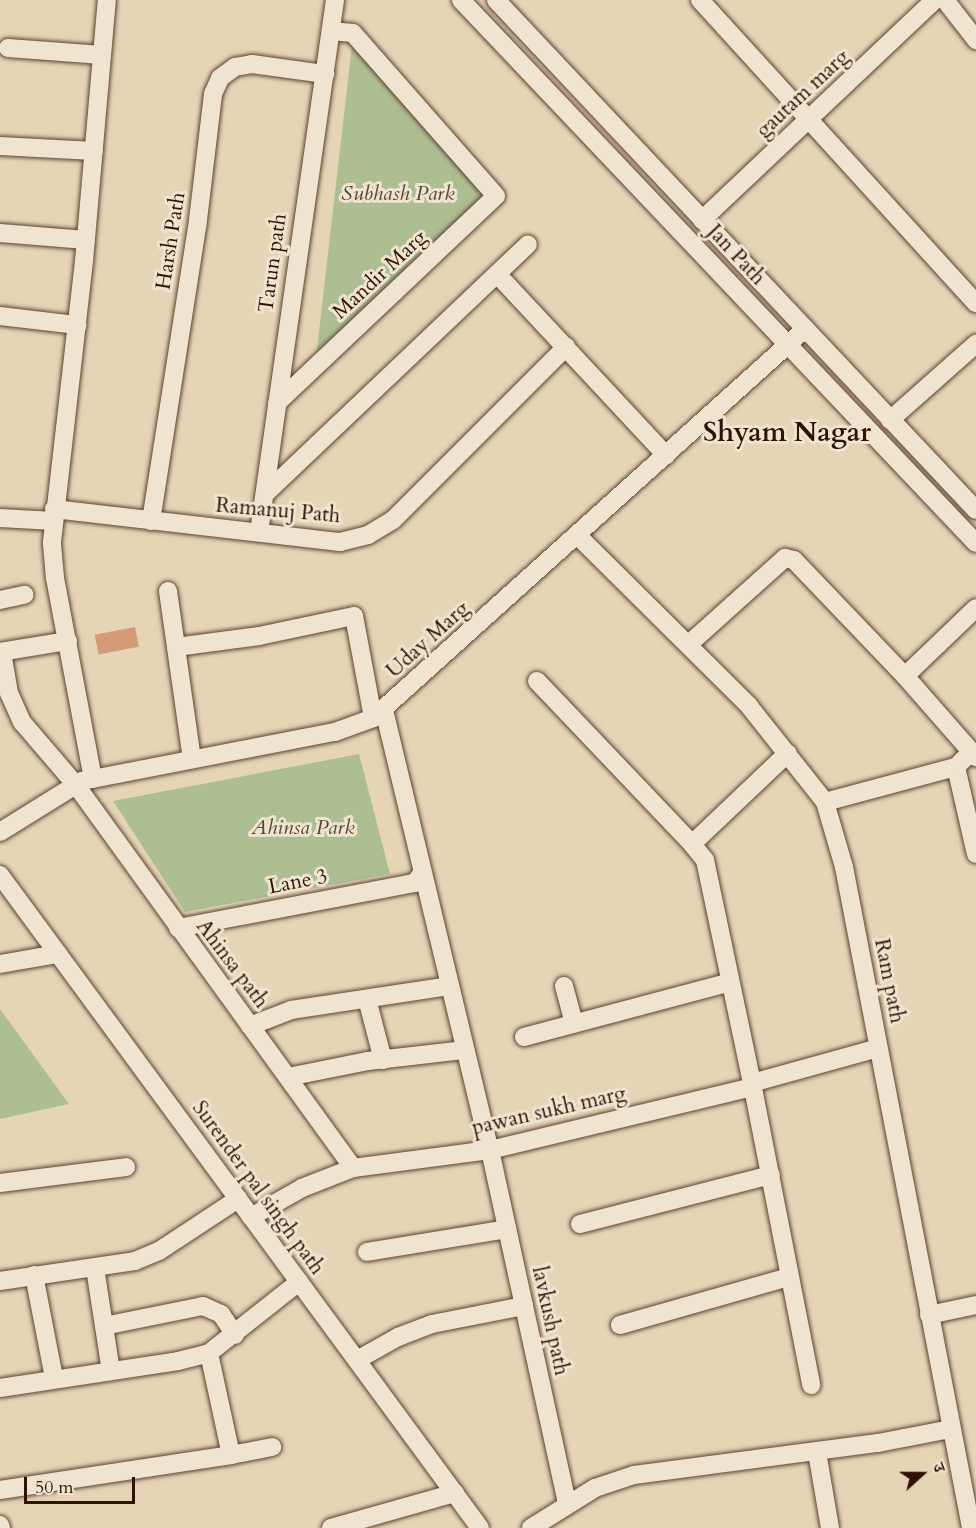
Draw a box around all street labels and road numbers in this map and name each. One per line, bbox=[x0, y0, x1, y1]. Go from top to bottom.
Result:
street label: gautam marg bbox=[751, 45, 855, 143]
street label: Harsh Path bbox=[151, 191, 191, 291]
street label: Tarun path bbox=[254, 212, 292, 314]
street label: Jan Path bbox=[702, 220, 770, 290]
street label: Mandir Marg bbox=[328, 225, 432, 325]
street label: Ramanuj Path bbox=[215, 493, 341, 529]
street label: Uday Marg bbox=[382, 596, 474, 684]
street label: Lane 3 bbox=[266, 864, 330, 900]
street label: Ahinsa path bbox=[191, 915, 273, 1013]
street label: Ram path bbox=[868, 937, 910, 1025]
street label: pawan sukh marg bbox=[470, 1081, 628, 1141]
street label: Surender pal singh path bbox=[186, 1096, 330, 1280]
street label: lavkush path bbox=[526, 1264, 574, 1378]

